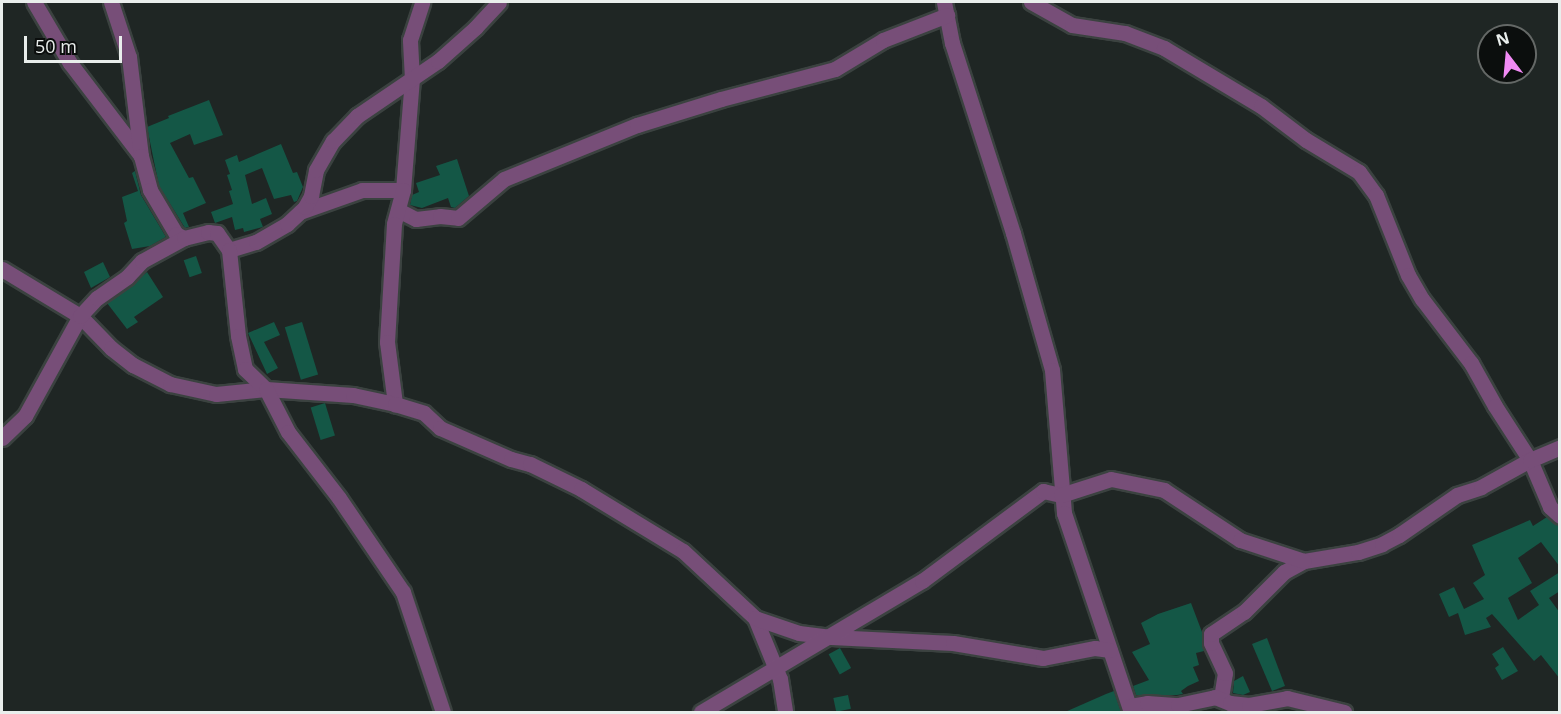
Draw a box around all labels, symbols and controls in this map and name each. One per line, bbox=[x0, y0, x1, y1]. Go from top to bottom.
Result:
scale bar bbox=[27, 24, 124, 62]
north arrow bbox=[1477, 24, 1537, 84]
text: N bbox=[1493, 26, 1512, 51]
text: 50 m bbox=[35, 34, 77, 58]

